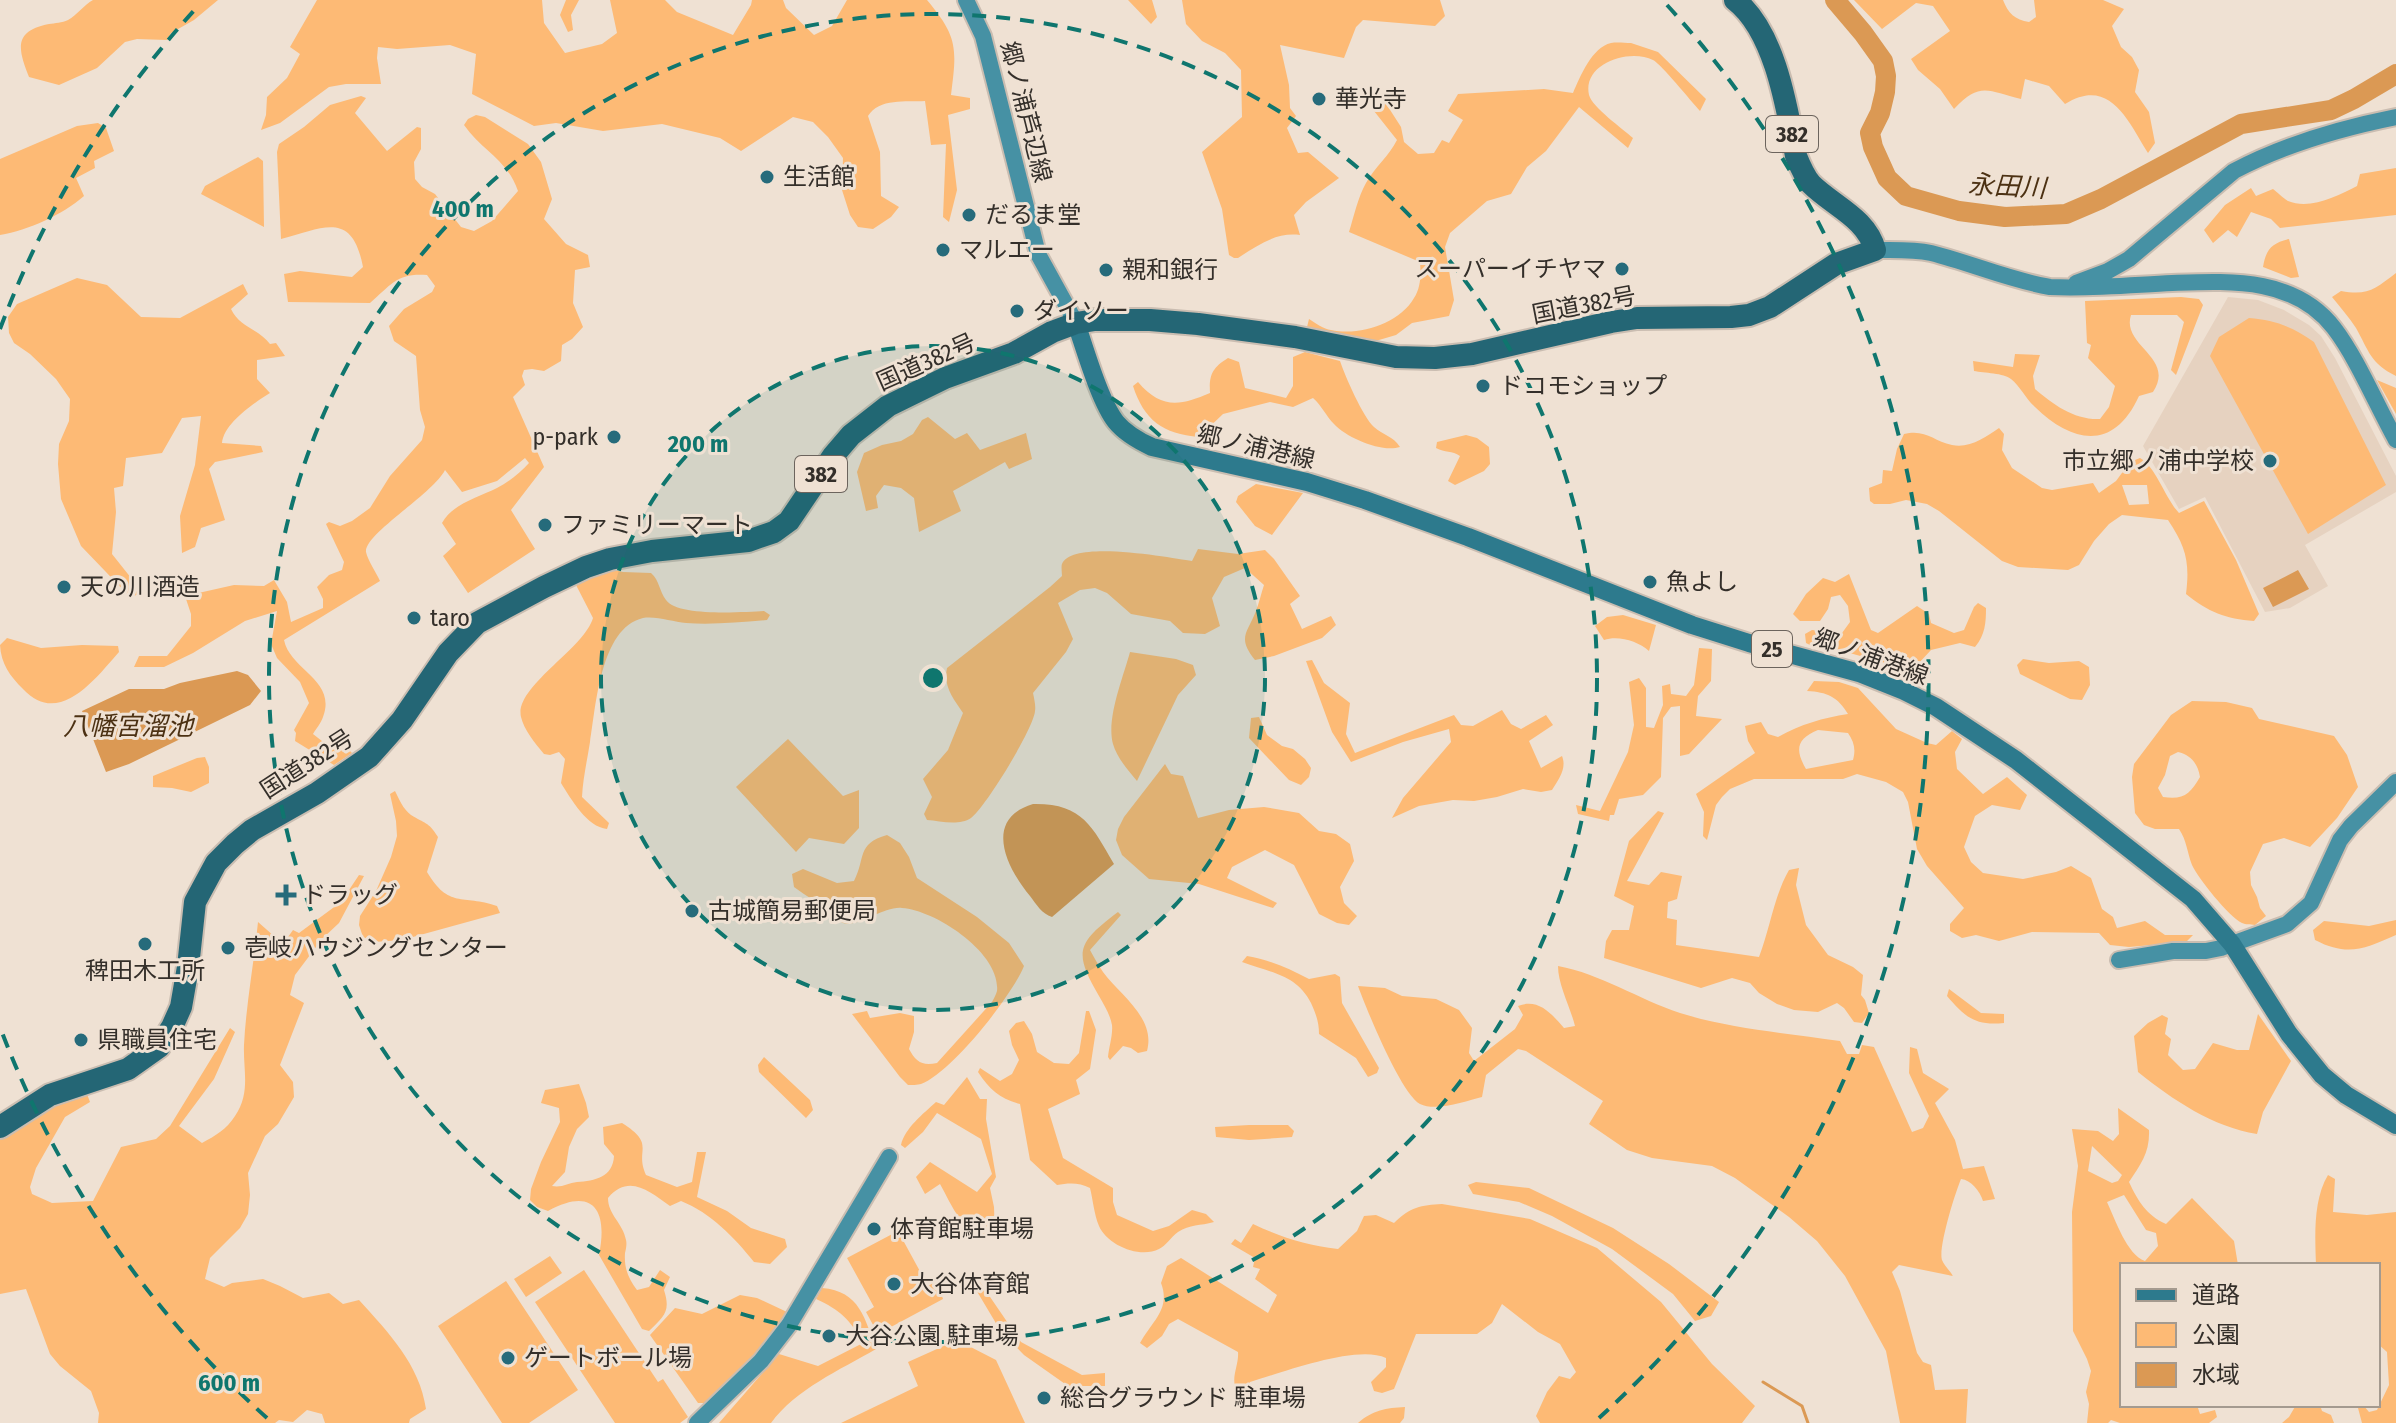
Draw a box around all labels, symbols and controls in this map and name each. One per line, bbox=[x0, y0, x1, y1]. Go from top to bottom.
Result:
street label: 郷ノ浦芦辺線 bbox=[995, 39, 1057, 185]
place label: 華光寺 bbox=[1335, 85, 1407, 113]
marker: 華光寺 bbox=[1310, 90, 1328, 108]
road number: 382 bbox=[1766, 116, 1818, 152]
place label: 生活館 bbox=[783, 163, 855, 191]
marker: 生活館 bbox=[758, 168, 776, 186]
water label: 永田川 bbox=[1967, 169, 2050, 204]
text: 400 m bbox=[432, 195, 494, 223]
place label: だるま堂 bbox=[985, 201, 1081, 229]
marker: だるま堂 bbox=[960, 206, 978, 224]
place label: マルエー bbox=[959, 236, 1055, 264]
marker: マルエー bbox=[934, 241, 952, 259]
place label: スーパーイチヤマ bbox=[1414, 255, 1606, 283]
place label: 親和銀行 bbox=[1122, 256, 1218, 284]
marker: スーパーイチヤマ bbox=[1613, 260, 1631, 278]
marker: 親和銀行 bbox=[1097, 261, 1115, 279]
street label: 国道382号 bbox=[1530, 281, 1638, 329]
place label: ダイソー bbox=[1033, 297, 1129, 325]
marker: ダイソー bbox=[1008, 302, 1026, 320]
street label: 国道382号 bbox=[872, 328, 980, 396]
place label: ドコモショップ bbox=[1499, 372, 1667, 400]
marker: ドコモショップ bbox=[1474, 377, 1492, 395]
street label: 郷ノ浦港線 bbox=[1194, 420, 1318, 474]
place label: p-park bbox=[533, 423, 599, 451]
marker: p-park bbox=[605, 428, 623, 446]
text: 200 m bbox=[667, 430, 728, 458]
place label: 市立郷ノ浦中学校 bbox=[2062, 447, 2254, 475]
marker: 市立郷ノ浦中学校 bbox=[2261, 452, 2279, 470]
road number: 382 bbox=[795, 456, 847, 492]
place label: ファミリーマート bbox=[561, 511, 753, 539]
marker: ファミリーマート bbox=[536, 516, 554, 534]
place label: 魚よし bbox=[1666, 568, 1738, 596]
place label: 天の川酒造 bbox=[80, 573, 200, 601]
marker: 魚よし bbox=[1641, 573, 1659, 591]
marker: 天の川酒造 bbox=[55, 578, 73, 596]
place label: taro bbox=[430, 604, 470, 632]
marker: taro bbox=[405, 609, 423, 627]
street label: 郷ノ浦港線 bbox=[1810, 623, 1932, 691]
road number: 25 bbox=[1752, 631, 1792, 667]
centre of rings bbox=[919, 664, 947, 692]
water label: 八幡宮溜池 bbox=[63, 711, 196, 742]
street label: 国道382号 bbox=[255, 724, 359, 804]
place label: ドラッグ bbox=[302, 881, 398, 909]
marker: ドラッグ bbox=[277, 886, 295, 904]
place label: 古城簡易郵便局 bbox=[708, 897, 876, 925]
marker: 古城簡易郵便局 bbox=[683, 902, 701, 920]
place label: 壱岐ハウジングセンター bbox=[244, 934, 508, 962]
marker: 稗田木工所 bbox=[136, 935, 154, 953]
marker: 壱岐ハウジングセンター bbox=[219, 939, 237, 957]
place label: 稗田木工所 bbox=[85, 957, 205, 985]
place label: 県職員住宅 bbox=[97, 1026, 217, 1054]
marker: 県職員住宅 bbox=[72, 1031, 90, 1049]
place label: 体育館駐車場 bbox=[890, 1215, 1034, 1243]
marker: 体育館駐車場 bbox=[865, 1220, 883, 1238]
legend bbox=[2120, 1263, 2380, 1407]
place label: 大谷体育館 bbox=[910, 1270, 1030, 1298]
marker: 大谷体育館 bbox=[885, 1275, 903, 1293]
text: 道路 bbox=[2192, 1281, 2240, 1309]
text: 公園 bbox=[2192, 1321, 2240, 1349]
place label: 大谷公園 駐車場 bbox=[845, 1322, 1019, 1350]
marker: 大谷公園 駐車場 bbox=[820, 1327, 838, 1345]
place label: ゲートボール場 bbox=[524, 1344, 692, 1372]
marker: ゲートボール場 bbox=[499, 1349, 517, 1367]
text: 水域 bbox=[2192, 1361, 2240, 1389]
text: 600 m bbox=[198, 1369, 260, 1397]
place label: 総合グラウンド 駐車場 bbox=[1060, 1384, 1306, 1412]
marker: 総合グラウンド 駐車場 bbox=[1035, 1389, 1053, 1407]

